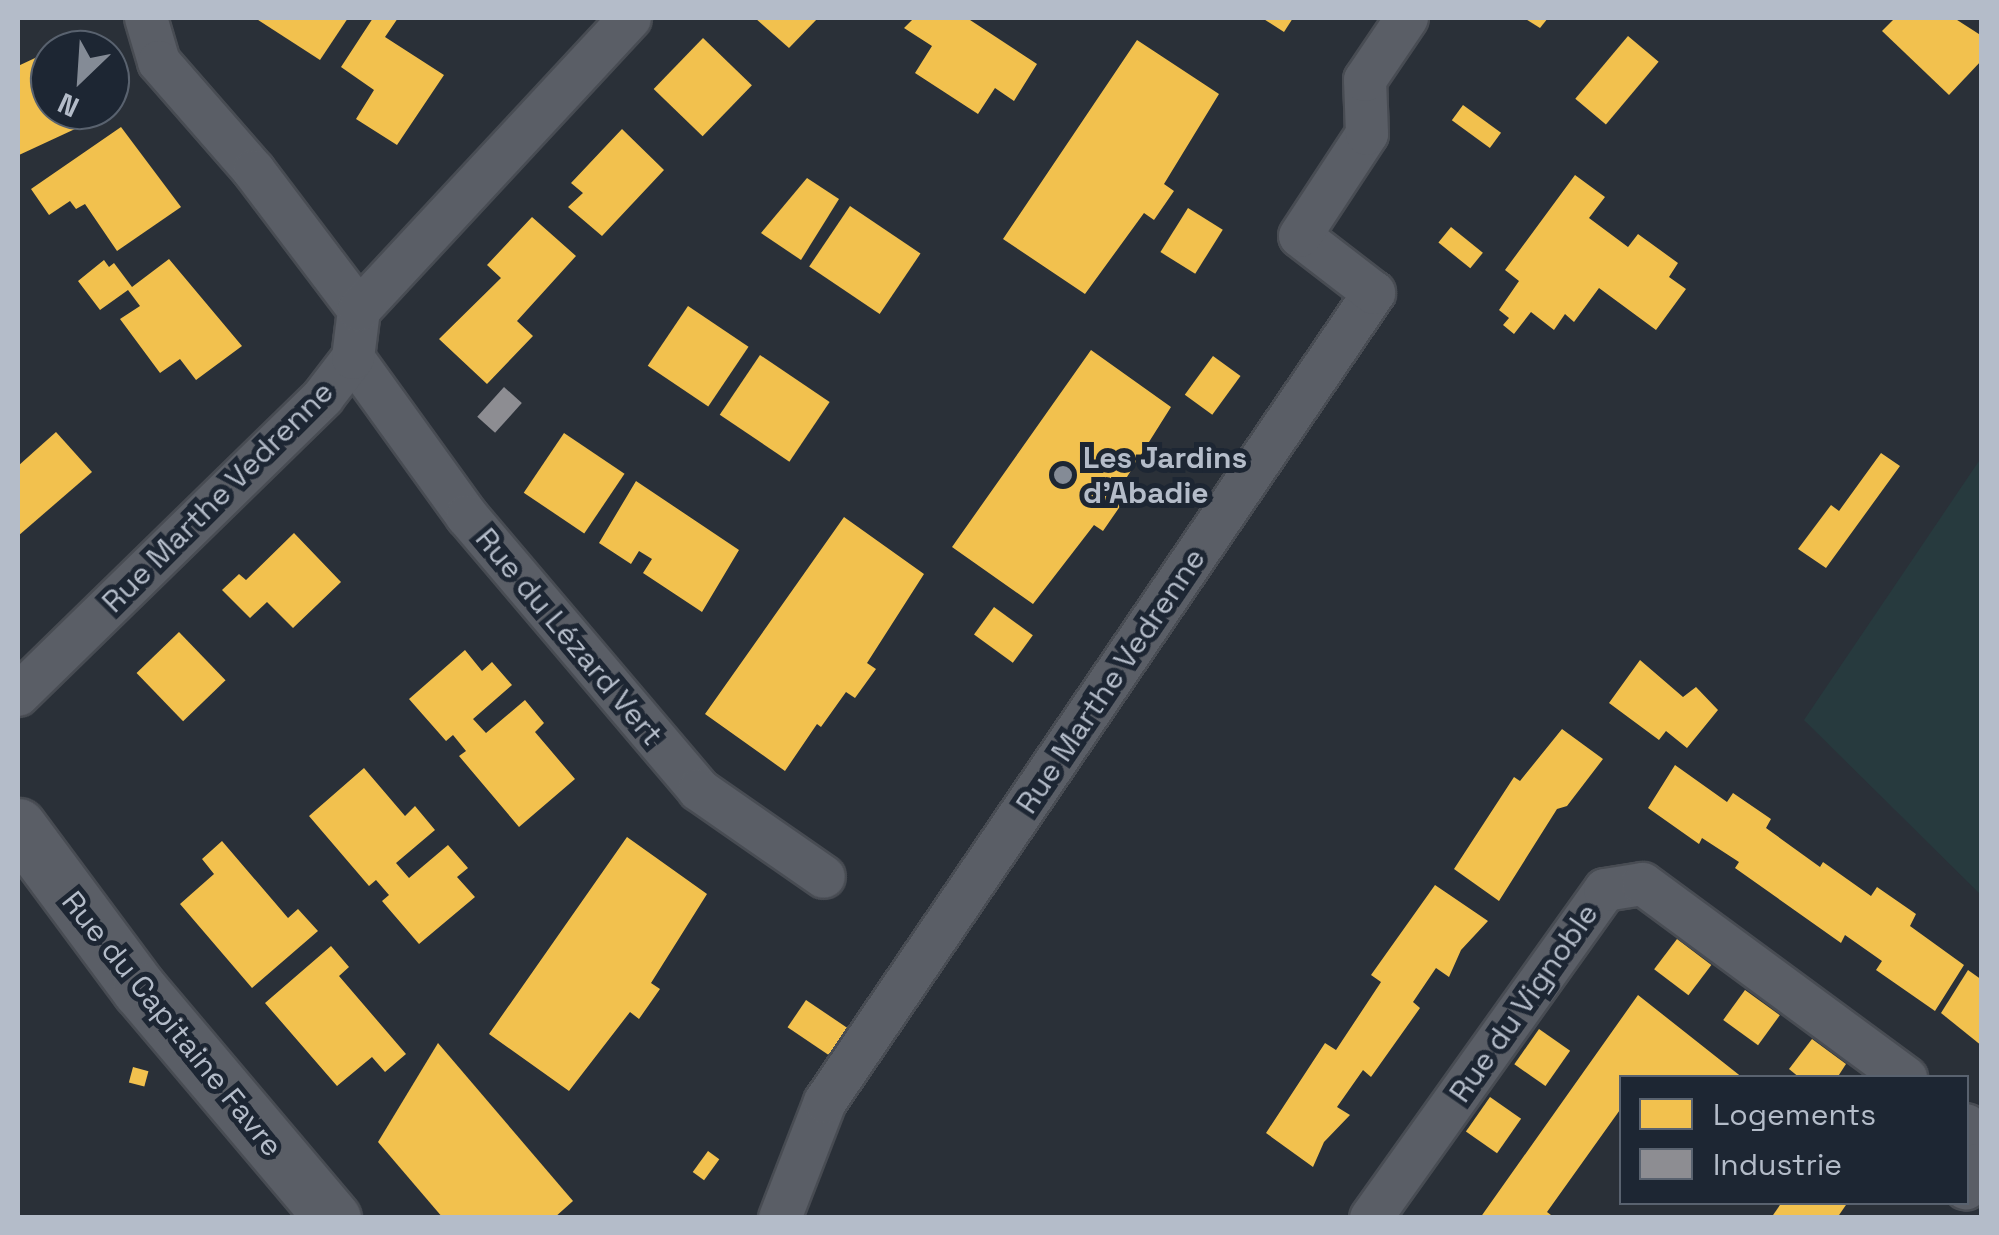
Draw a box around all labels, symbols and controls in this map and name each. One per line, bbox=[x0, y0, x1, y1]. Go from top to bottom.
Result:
north arrow bbox=[30, 30, 130, 130]
text: N bbox=[52, 85, 84, 126]
street label: Rue Marthe Vedrenne bbox=[95, 374, 341, 620]
place label: Les Jardins d'Abadie bbox=[1083, 440, 1247, 510]
marker: Les Jardins d'Abadie bbox=[1052, 464, 1074, 486]
street label: Rue du Lézard Vert bbox=[468, 521, 670, 753]
street label: Rue Marthe Vedrenne bbox=[1009, 541, 1213, 821]
street label: Rue du Capitaine Favre bbox=[54, 884, 290, 1164]
street label: Rue du Vignoble bbox=[1442, 897, 1606, 1109]
legend bbox=[1619, 1075, 1969, 1205]
text: Logements bbox=[1713, 1095, 1876, 1134]
text: Industrie bbox=[1713, 1145, 1842, 1184]

